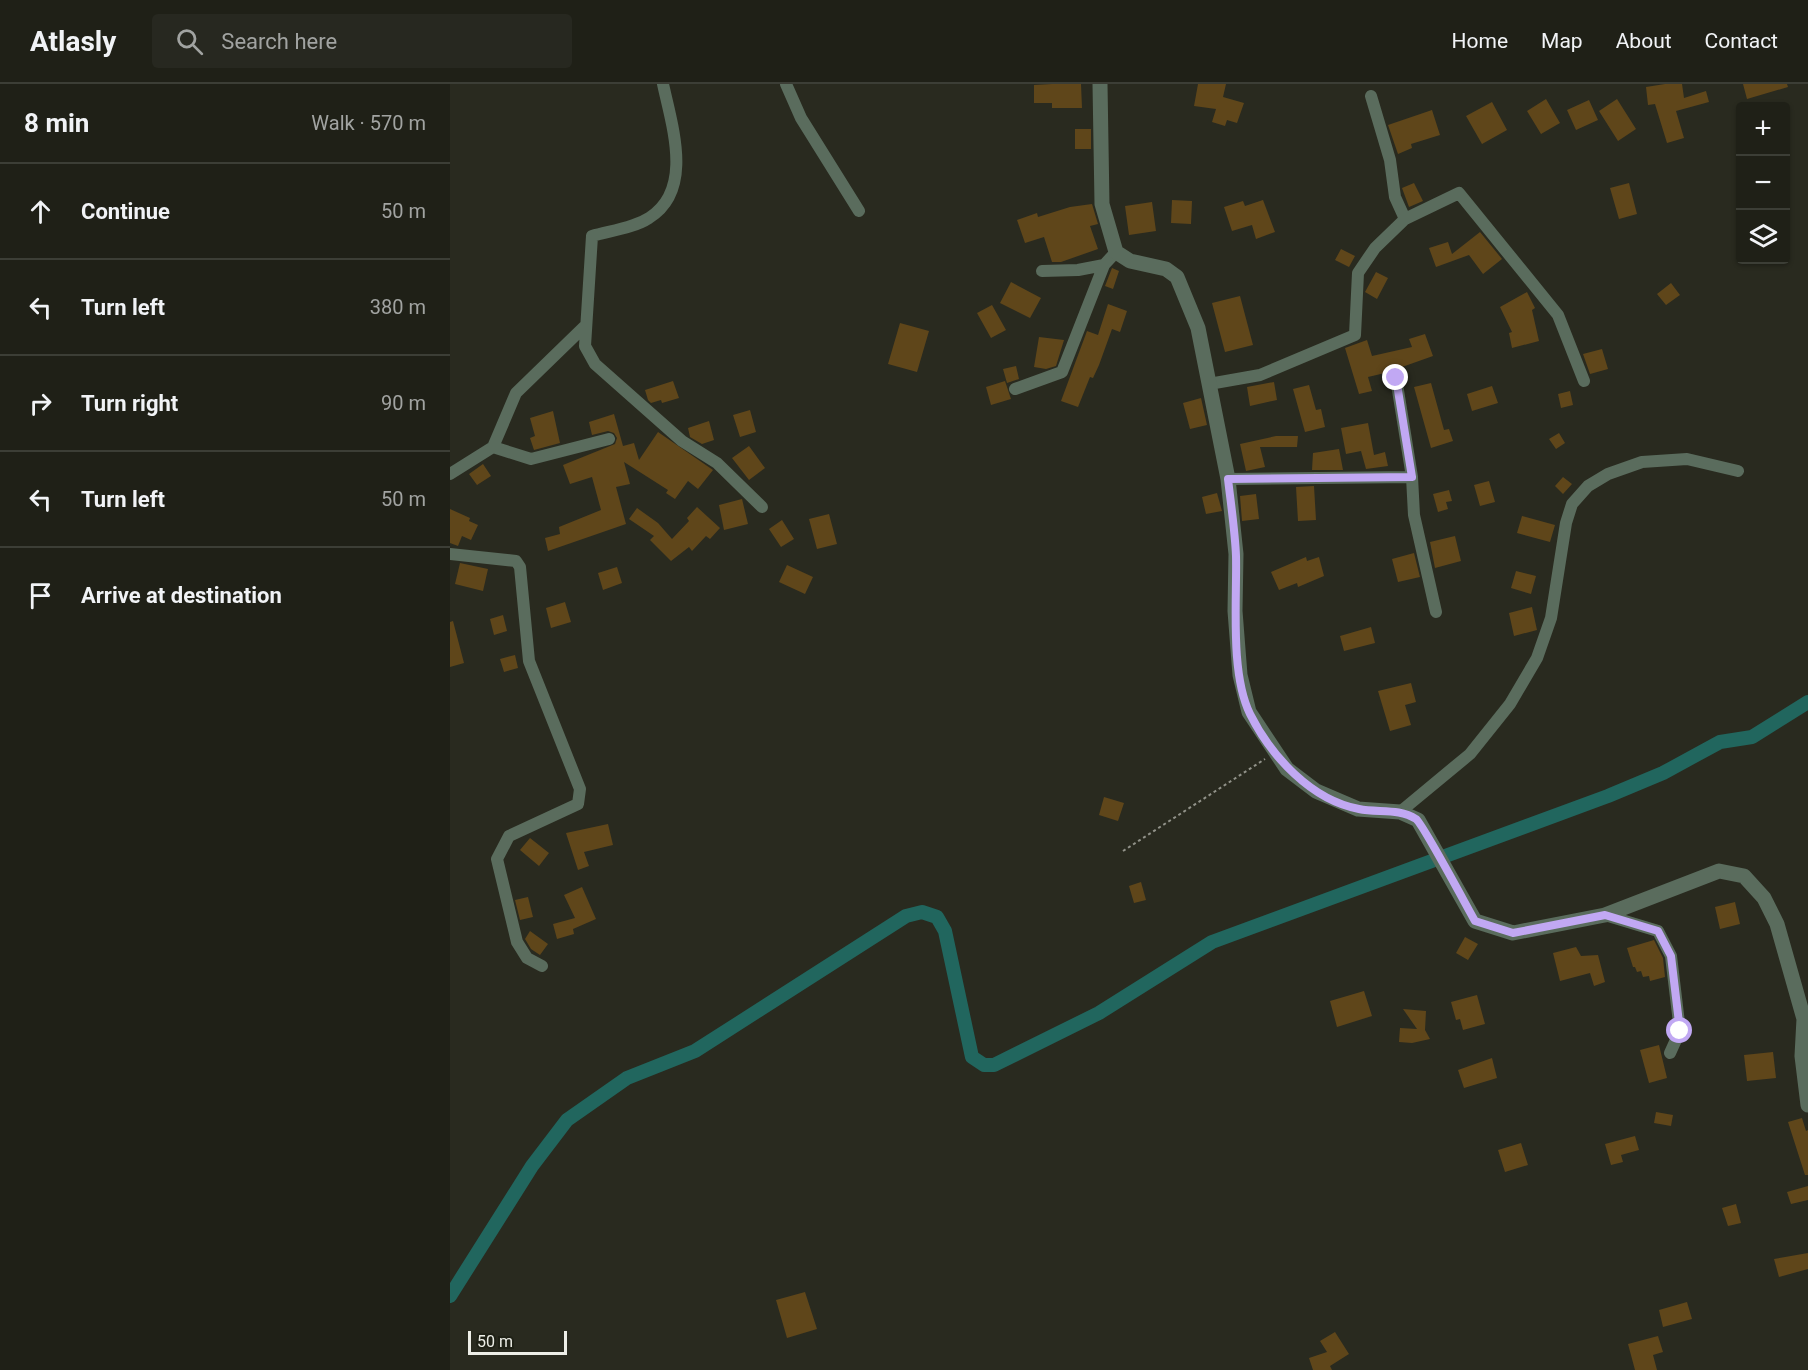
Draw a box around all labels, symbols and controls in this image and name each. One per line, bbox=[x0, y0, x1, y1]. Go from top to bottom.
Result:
search box bbox=[152, 14, 572, 68]
text: Atlasly bbox=[30, 25, 116, 58]
icon: search bbox=[173, 25, 206, 58]
text: Search here bbox=[221, 29, 337, 54]
text: Home bbox=[1452, 29, 1508, 53]
text: Map bbox=[1541, 29, 1583, 53]
text: About bbox=[1616, 29, 1672, 53]
text: Contact bbox=[1705, 29, 1778, 53]
map controls bbox=[1736, 102, 1790, 264]
button: + bbox=[1736, 102, 1790, 156]
text: 8 min bbox=[24, 108, 89, 138]
text: Walk · 570 m bbox=[311, 111, 426, 135]
button: − bbox=[1736, 156, 1790, 210]
icon: ahead bbox=[24, 195, 57, 228]
text: Continue bbox=[81, 199, 170, 224]
text: 50 m bbox=[381, 199, 426, 223]
button: layers bbox=[1736, 210, 1790, 264]
icon: left bbox=[24, 291, 57, 324]
text: Turn left bbox=[81, 295, 165, 320]
text: 380 m bbox=[370, 295, 426, 319]
route end bbox=[1382, 364, 1408, 390]
icon: right bbox=[24, 387, 57, 420]
text: Turn right bbox=[81, 391, 178, 416]
text: 90 m bbox=[381, 391, 426, 415]
icon: left bbox=[24, 483, 57, 516]
text: Turn left bbox=[81, 487, 165, 512]
text: 50 m bbox=[381, 487, 426, 511]
icon: arrive bbox=[24, 579, 57, 612]
text: Arrive at destination bbox=[81, 583, 282, 608]
route start bbox=[1666, 1017, 1692, 1043]
scale bar bbox=[468, 1328, 567, 1356]
text: 50 m bbox=[477, 1332, 513, 1351]

